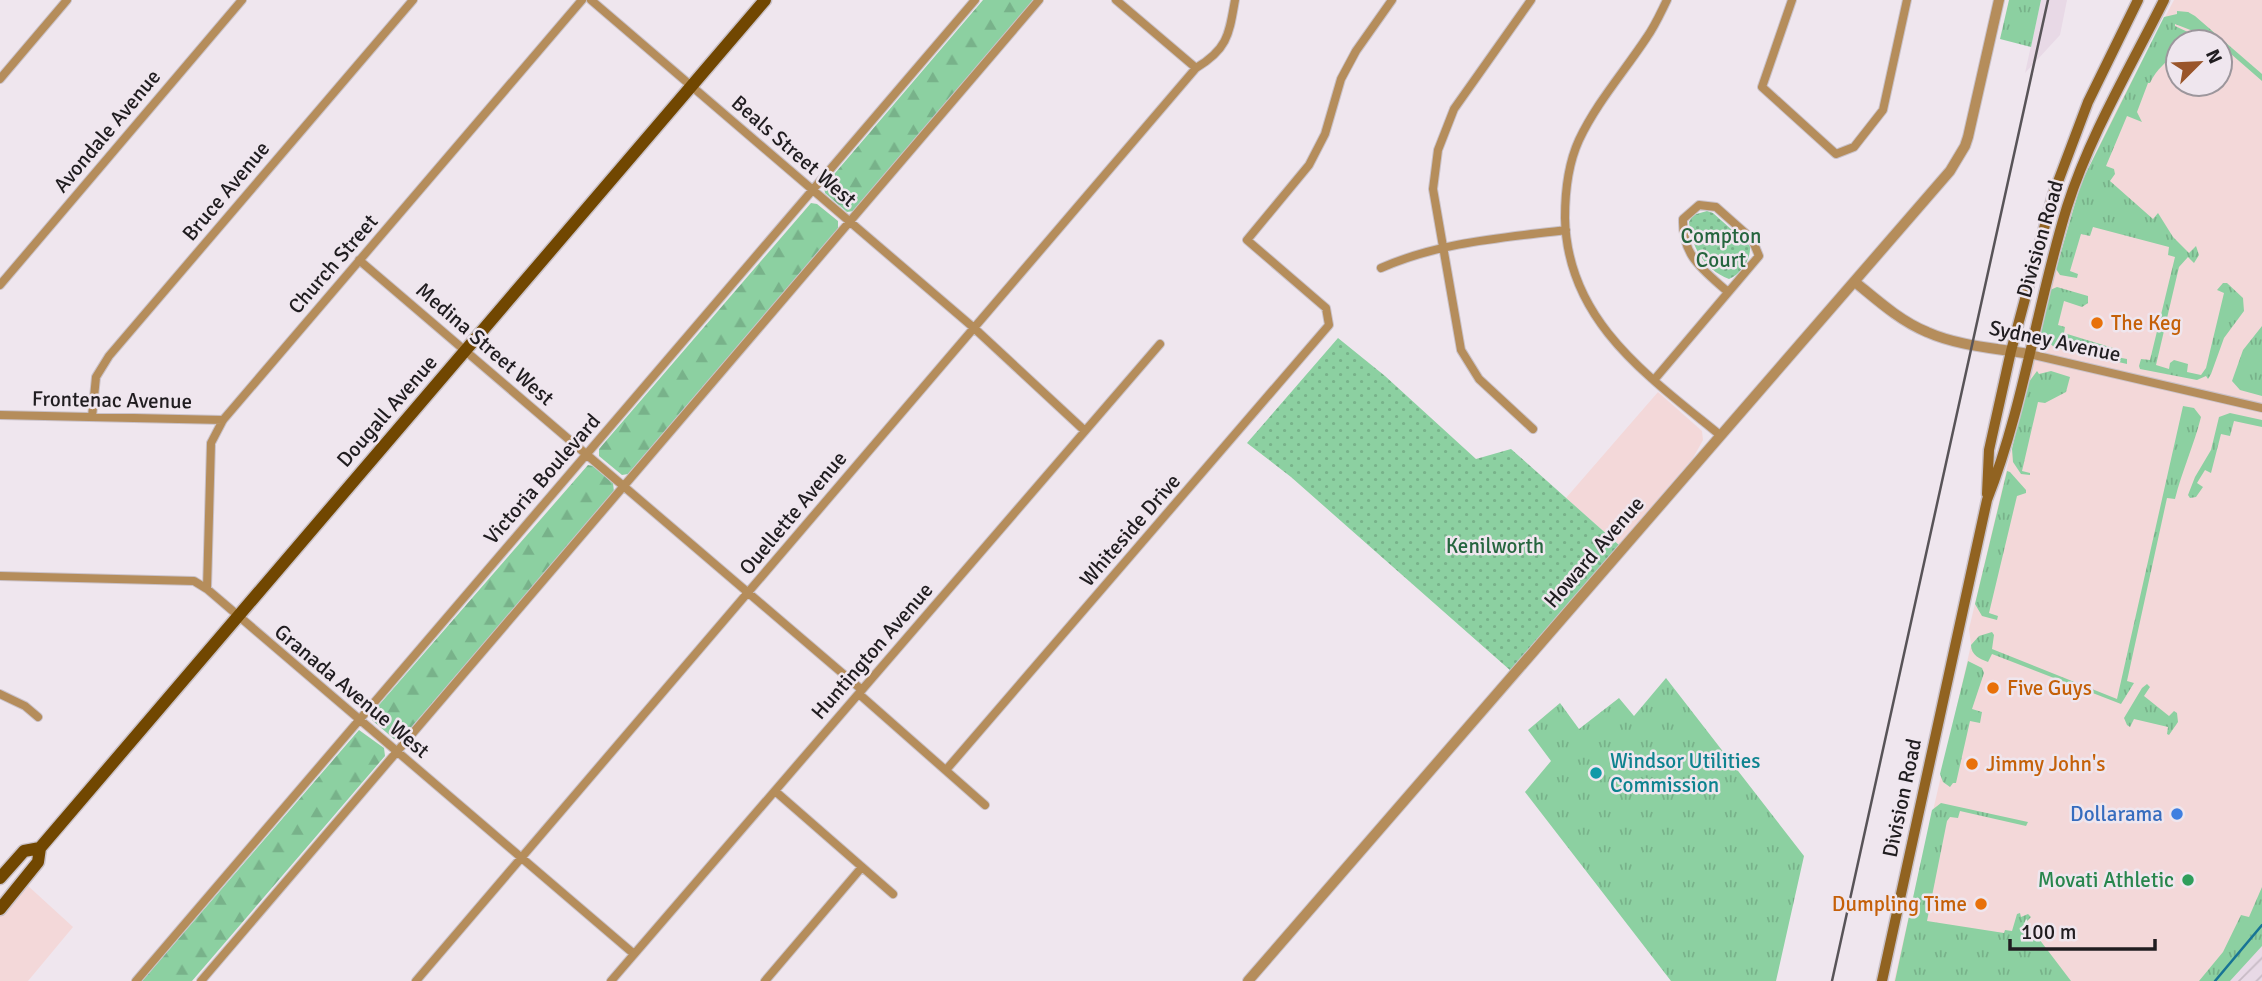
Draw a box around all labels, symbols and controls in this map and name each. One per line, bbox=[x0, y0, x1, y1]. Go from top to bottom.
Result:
north arrow bbox=[2164, 28, 2234, 98]
text: N bbox=[2200, 46, 2227, 67]
street label: Avondale Avenue bbox=[48, 64, 166, 198]
street label: Beals Street West bbox=[726, 90, 862, 212]
street label: Bruce Avenue bbox=[177, 136, 275, 246]
street label: Division Road bbox=[2011, 177, 2069, 301]
street label: Church Street bbox=[283, 209, 383, 319]
park label: Compton Court bbox=[1681, 223, 1761, 273]
street label: Medina Street West bbox=[411, 277, 559, 411]
place label: The Keg bbox=[2111, 310, 2182, 336]
street label: Sydney Avenue bbox=[1987, 314, 2123, 368]
marker: The Keg bbox=[2089, 315, 2105, 331]
street label: Dougall Avenue bbox=[331, 350, 443, 472]
street label: Frontenac Avenue bbox=[32, 386, 192, 414]
street label: Victoria Boulevard bbox=[478, 408, 606, 550]
street label: Ouellette Avenue bbox=[734, 446, 852, 580]
street label: Whiteside Drive bbox=[1074, 468, 1186, 592]
street label: Howard Avenue bbox=[1538, 491, 1650, 613]
park label: Kenilworth bbox=[1446, 533, 1544, 559]
street label: Huntington Avenue bbox=[806, 577, 938, 725]
street label: Granada Avenue West bbox=[269, 619, 435, 763]
place label: Five Guys bbox=[2007, 675, 2092, 701]
marker: Five Guys bbox=[1985, 680, 2001, 696]
street label: Division Road bbox=[1877, 736, 1927, 860]
place label: Windsor Utilities Commission bbox=[1610, 748, 1760, 798]
place label: Jimmy John's bbox=[1986, 751, 2105, 777]
marker: Jimmy John's bbox=[1964, 756, 1980, 772]
marker: Windsor Utilities Commission bbox=[1588, 765, 1604, 781]
place label: Dollarama bbox=[2070, 801, 2163, 827]
marker: Dollarama bbox=[2169, 806, 2185, 822]
place label: Movati Athletic bbox=[2038, 867, 2174, 893]
marker: Movati Athletic bbox=[2180, 872, 2196, 888]
place label: Dumpling Time bbox=[1832, 891, 1967, 917]
marker: Dumpling Time bbox=[1973, 896, 1989, 912]
scale bar bbox=[2010, 908, 2155, 952]
text: 100 m bbox=[2021, 919, 2076, 945]

